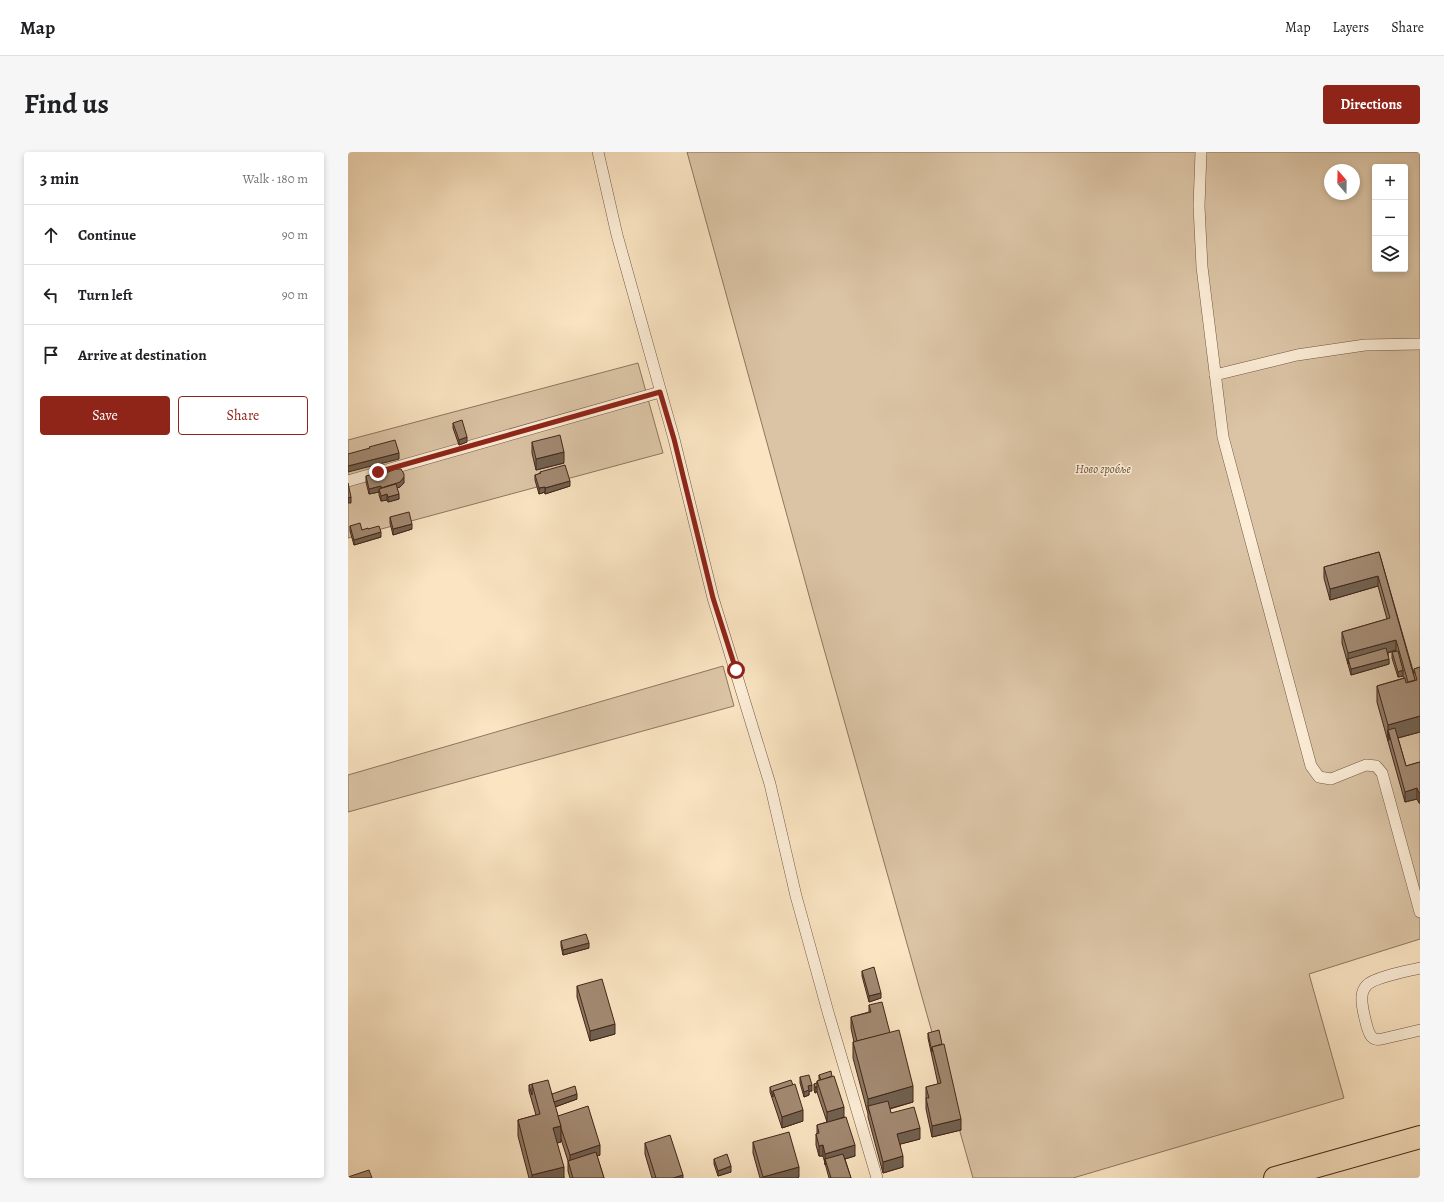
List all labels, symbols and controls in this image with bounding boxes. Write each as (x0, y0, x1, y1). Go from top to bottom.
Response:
text: Map (20, 15, 55, 41)
text: Map (1285, 18, 1311, 37)
text: Layers (1333, 18, 1369, 37)
text: Share (1391, 18, 1424, 37)
text: Find us (24, 85, 109, 123)
button: Directions (1323, 85, 1420, 124)
north arrow (1324, 164, 1360, 200)
map controls (1372, 164, 1408, 272)
button: + (1372, 164, 1408, 200)
text: 3 min (40, 167, 79, 190)
text: Walk · 180 m (242, 170, 308, 187)
button: − (1372, 200, 1408, 236)
icon: ahead (40, 224, 62, 246)
text: Continue (78, 225, 136, 245)
text: 90 m (282, 226, 308, 243)
button: layers (1372, 236, 1408, 272)
icon: left (40, 284, 62, 306)
text: Turn left (78, 285, 133, 305)
text: 90 m (282, 286, 308, 303)
icon: arrive (40, 344, 62, 366)
text: Arrive at destination (78, 345, 207, 365)
button: Save (40, 396, 170, 435)
button: Share (178, 396, 308, 435)
park label: Ново гробље (1075, 461, 1131, 477)
route end (369, 463, 387, 481)
route start (727, 661, 745, 679)

